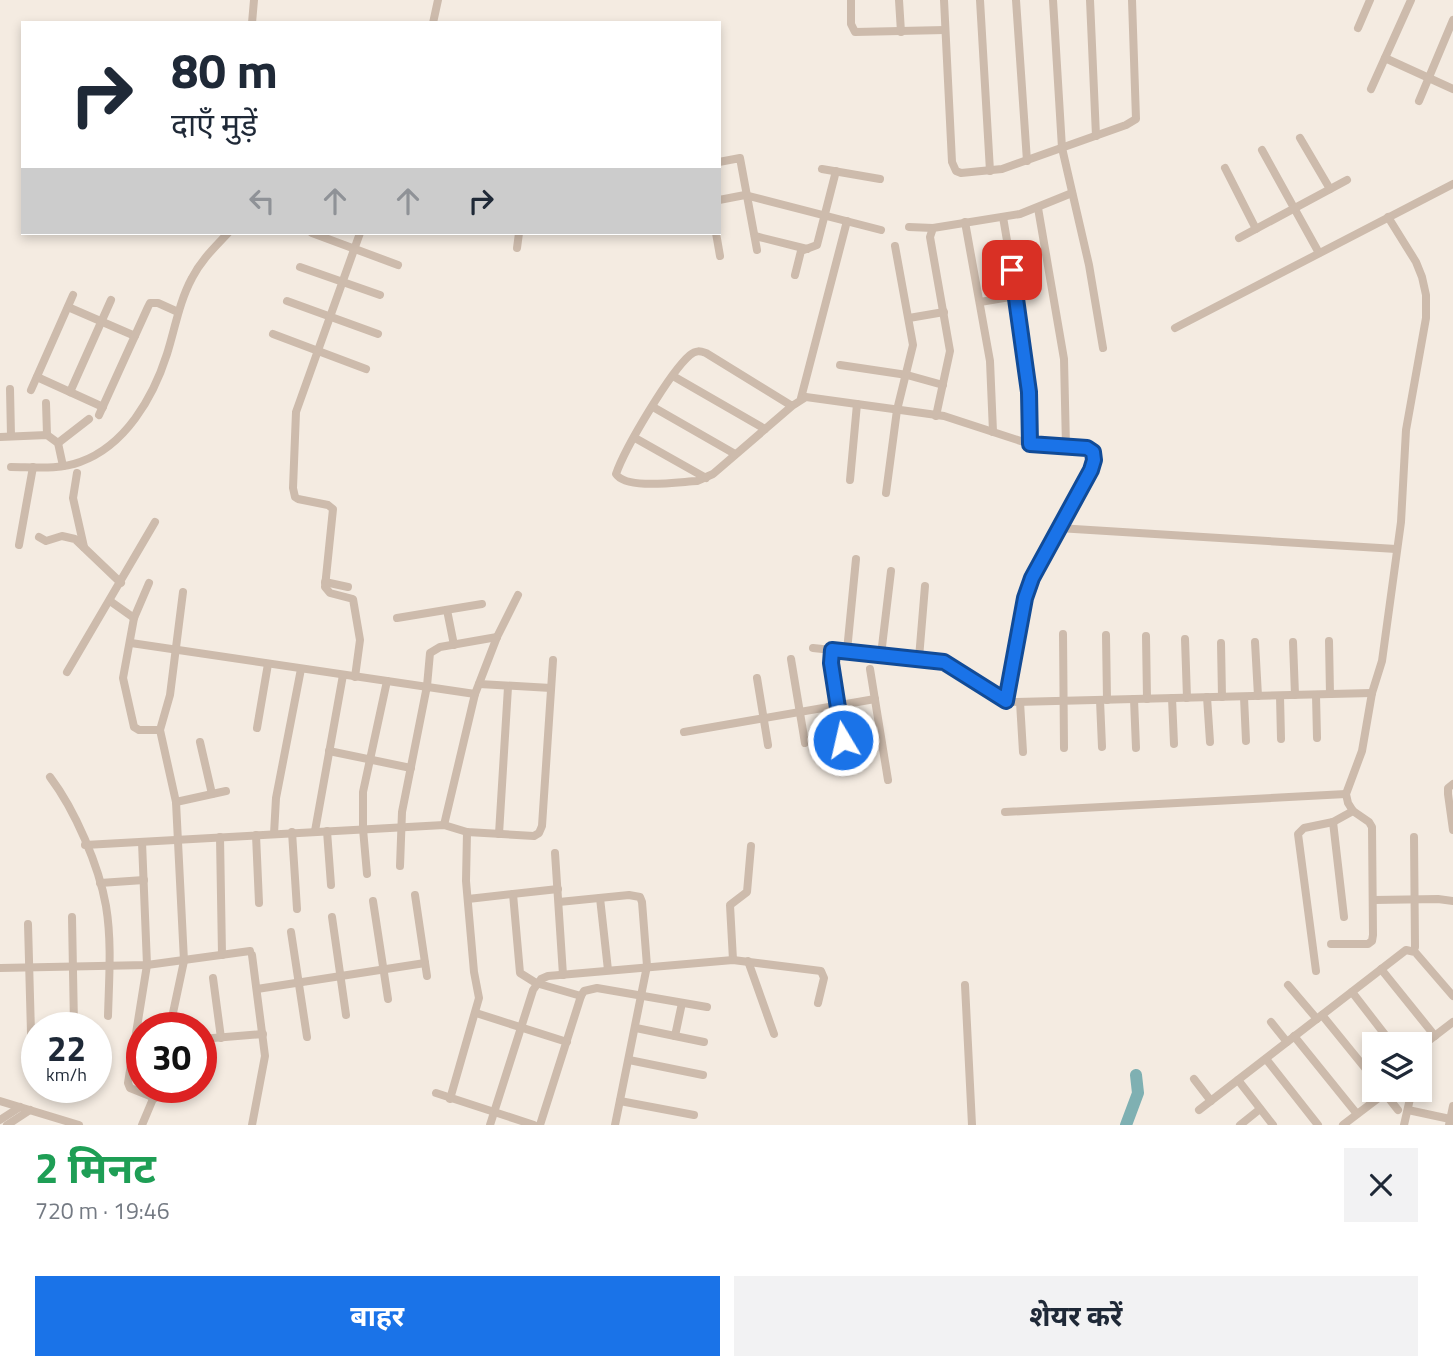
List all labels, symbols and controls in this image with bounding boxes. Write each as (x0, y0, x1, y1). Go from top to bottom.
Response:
text: 80 m (171, 32, 278, 107)
icon: right (56, 49, 147, 140)
text: दाएँ मुड़ें (171, 100, 257, 148)
icon: left (243, 182, 281, 220)
icon: ahead (316, 182, 354, 220)
icon: ahead (389, 182, 427, 220)
icon: right (462, 182, 500, 220)
pin (982, 240, 1042, 300)
icon: arrive (993, 251, 1031, 289)
position arrow (806, 703, 880, 777)
speed limit sign: 30 (126, 1012, 217, 1103)
text: 22 (47, 1021, 86, 1075)
map controls (1362, 1032, 1432, 1102)
button: layers (1362, 1032, 1432, 1102)
text: km/h (46, 1061, 87, 1088)
text: 2 मिनट (35, 1135, 156, 1199)
button: close (1344, 1148, 1418, 1222)
text: 720 m · 19:46 (35, 1193, 170, 1228)
button: बाहर (35, 1276, 720, 1356)
button: शेयर करें (734, 1276, 1418, 1356)

